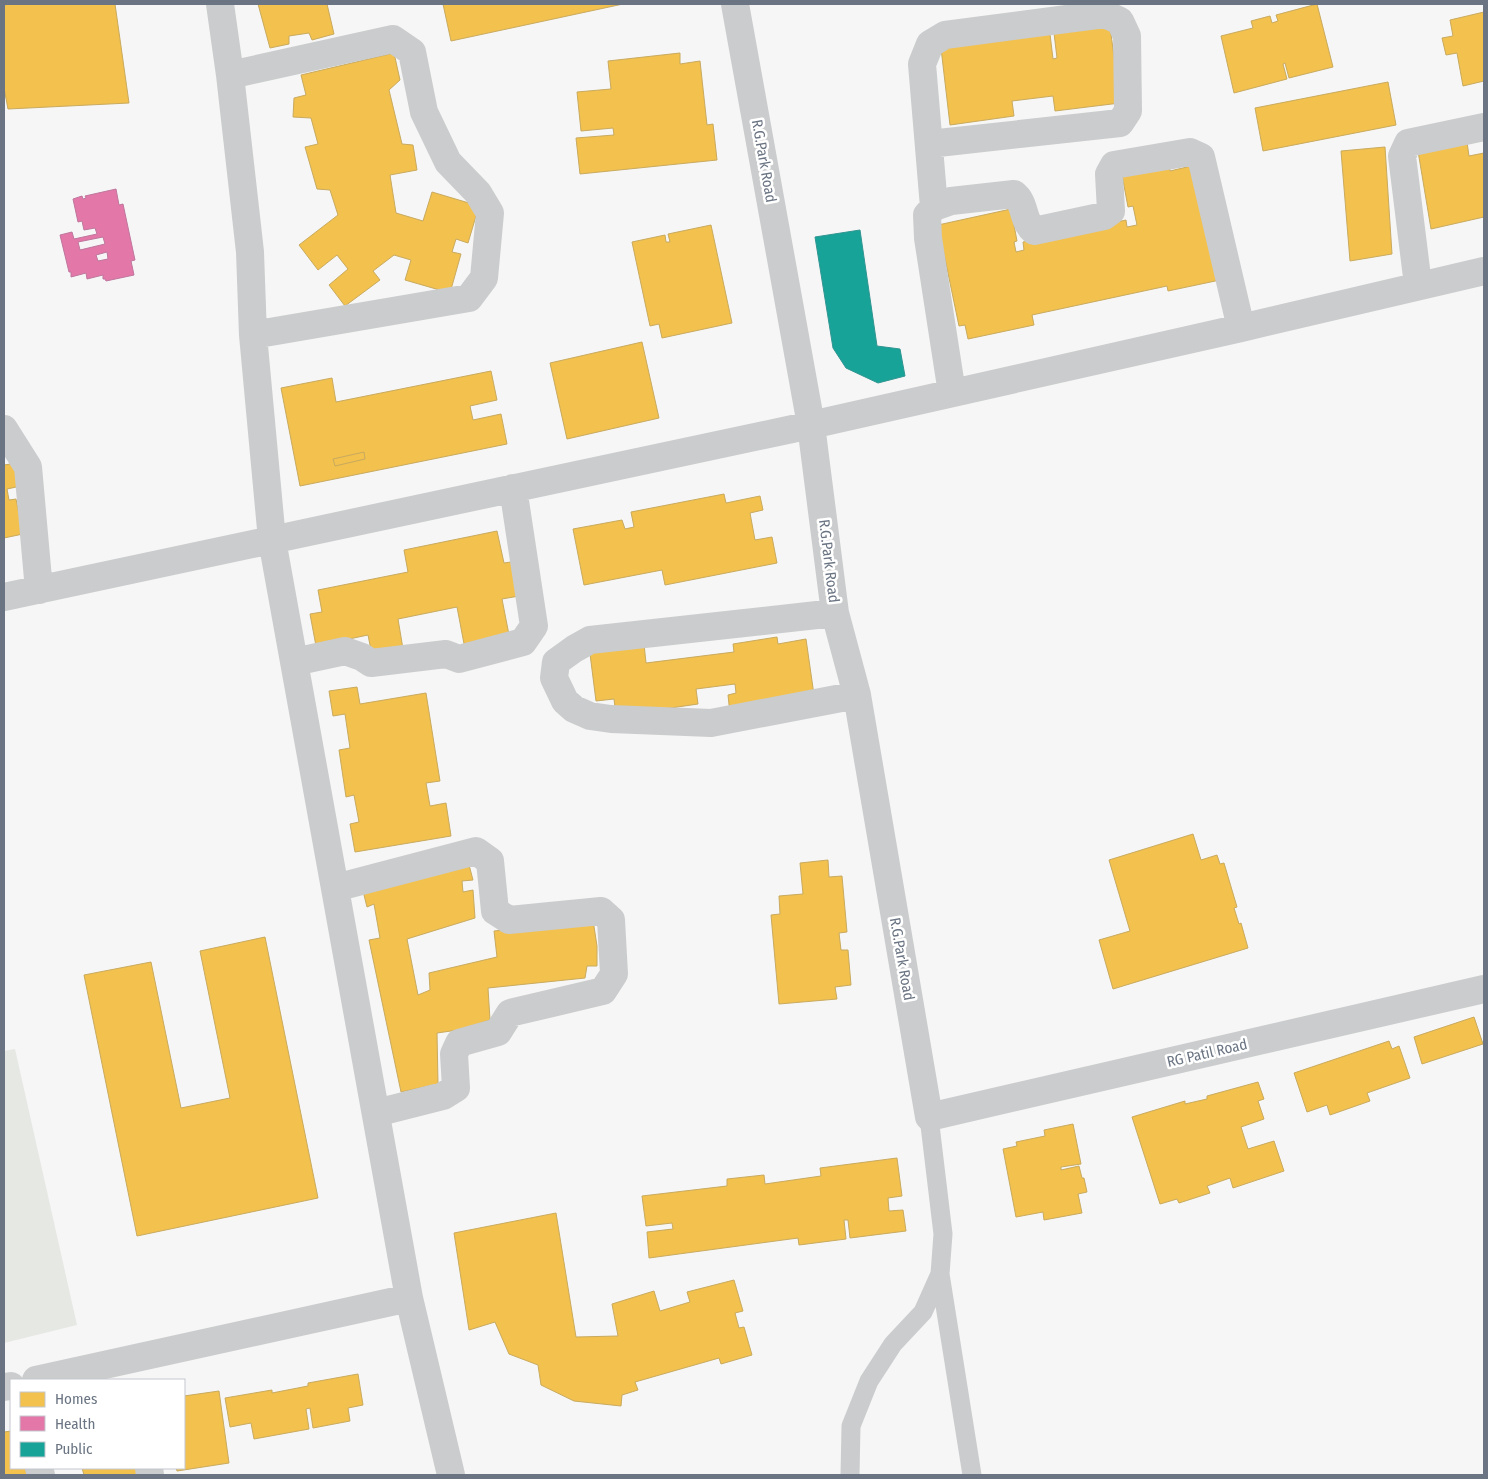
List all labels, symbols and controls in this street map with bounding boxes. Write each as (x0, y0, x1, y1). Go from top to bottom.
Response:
street label: R.G.Park Road (748, 118, 780, 204)
street label: R.G.Park Road (815, 518, 843, 604)
street label: R.G.Park Road (886, 916, 918, 1002)
street label: RG Patil Road (1165, 1035, 1249, 1071)
legend (10, 1379, 185, 1469)
text: Homes (55, 1390, 97, 1408)
text: Health (55, 1415, 95, 1433)
text: Public (55, 1440, 93, 1458)

